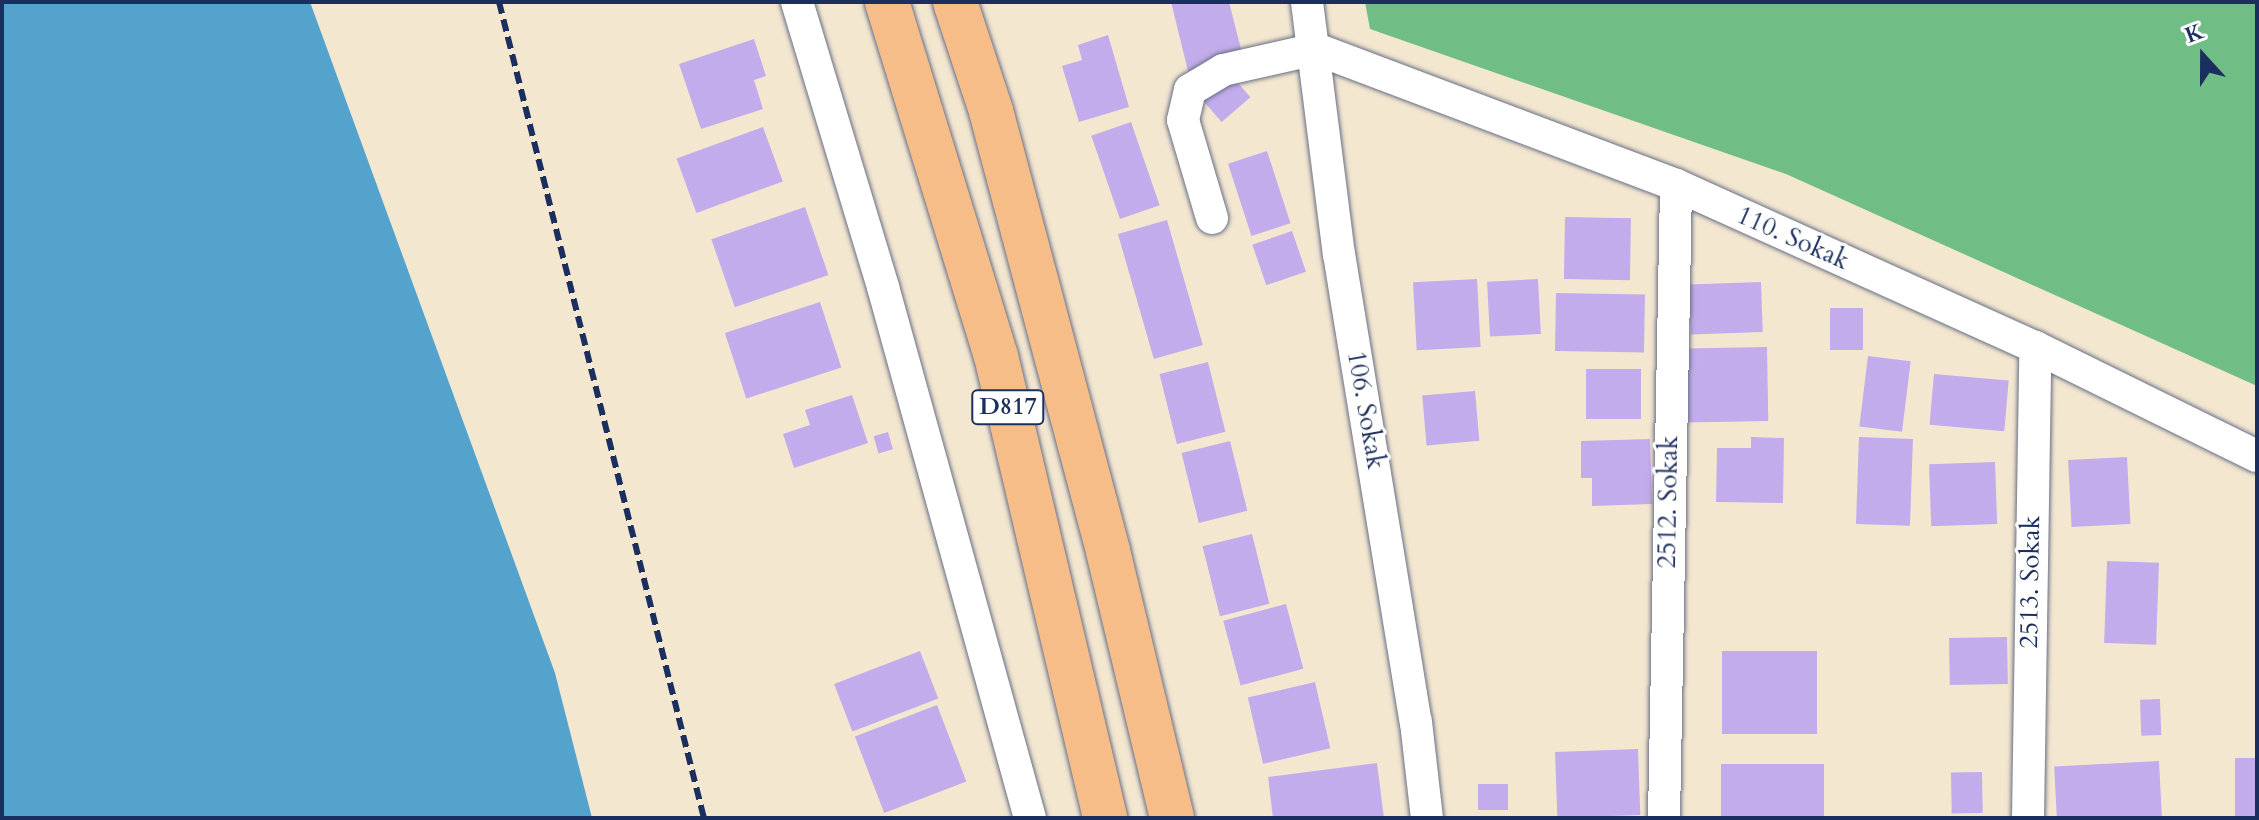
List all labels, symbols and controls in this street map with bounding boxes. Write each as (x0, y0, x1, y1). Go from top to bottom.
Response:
north arrow (2163, 16, 2243, 96)
text: K (2181, 16, 2208, 51)
street label: 110. Sokak (1732, 199, 1854, 277)
street label: 106. Sokak (1340, 348, 1392, 472)
road number: D817 (970, 387, 1046, 427)
street label: 2512. Sokak (1651, 435, 1685, 569)
street label: 2513. Sokak (2013, 515, 2047, 649)

